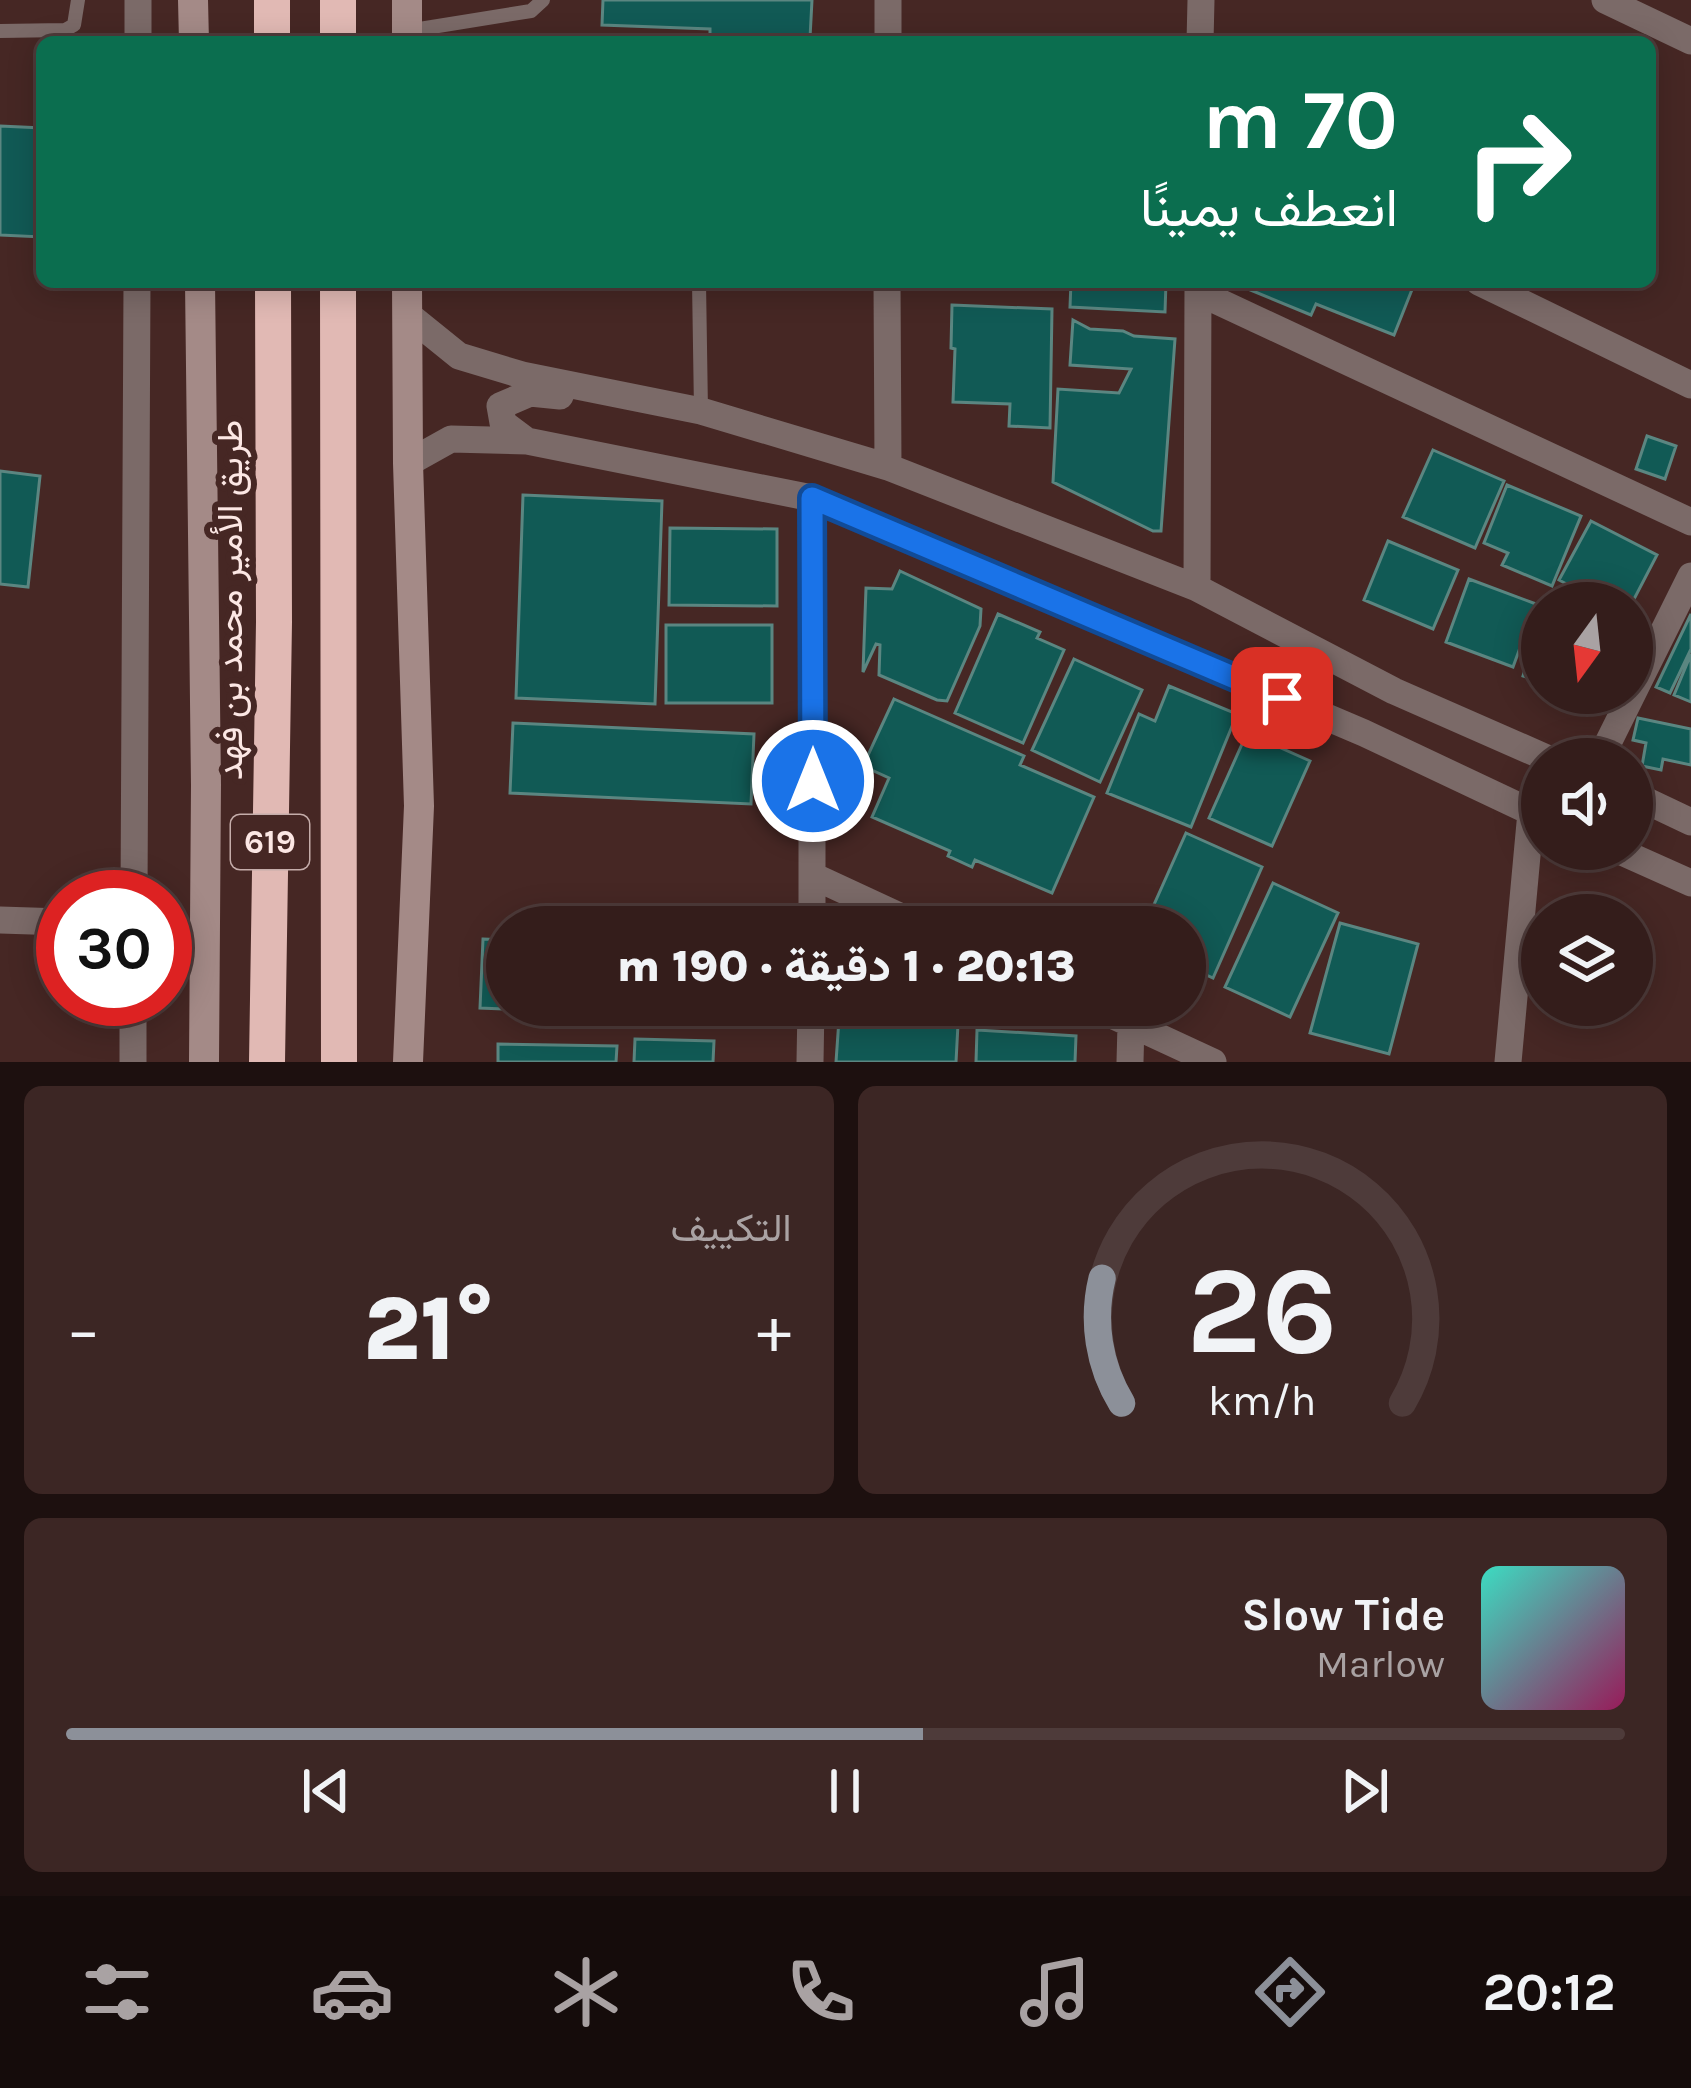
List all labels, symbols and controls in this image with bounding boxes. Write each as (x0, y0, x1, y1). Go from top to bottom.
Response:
text: 70 m (1202, 71, 1398, 169)
icon: right (1440, 84, 1596, 240)
text: انعطف يمينًا (1140, 176, 1398, 240)
street label: طريق الأمير محمد بن فهد (209, 420, 252, 780)
north arrow (1521, 582, 1653, 714)
map controls (1521, 582, 1653, 1026)
pin (1231, 647, 1333, 749)
icon: arrive (1249, 665, 1315, 731)
position arrow (750, 718, 876, 844)
button: sound (1521, 738, 1653, 870)
road number: 619 (231, 815, 309, 869)
speed limit sign: 30 (36, 870, 192, 1026)
button: layers (1521, 894, 1653, 1026)
text: 20:13 · 1 دقيقة · 190 m (617, 940, 1075, 992)
text: التكييف (671, 1205, 792, 1251)
text: 26 (1187, 1238, 1338, 1383)
text: 21° (363, 1276, 494, 1382)
text: − (66, 1291, 101, 1369)
text: + (757, 1291, 792, 1369)
text: km/h (1208, 1376, 1317, 1426)
text: Slow Tide (1241, 1589, 1445, 1641)
text: Marlow (1316, 1641, 1445, 1687)
icon: previous (293, 1758, 359, 1824)
icon: pause (812, 1758, 878, 1824)
icon: next (1332, 1758, 1398, 1824)
icon: filters (75, 1950, 159, 2034)
icon: car (310, 1950, 394, 2034)
icon: climate (544, 1950, 628, 2034)
icon: phone (779, 1950, 863, 2034)
icon: music (1013, 1950, 1097, 2034)
icon: directions (1248, 1950, 1332, 2034)
text: 20:12 (1482, 1960, 1616, 2024)

